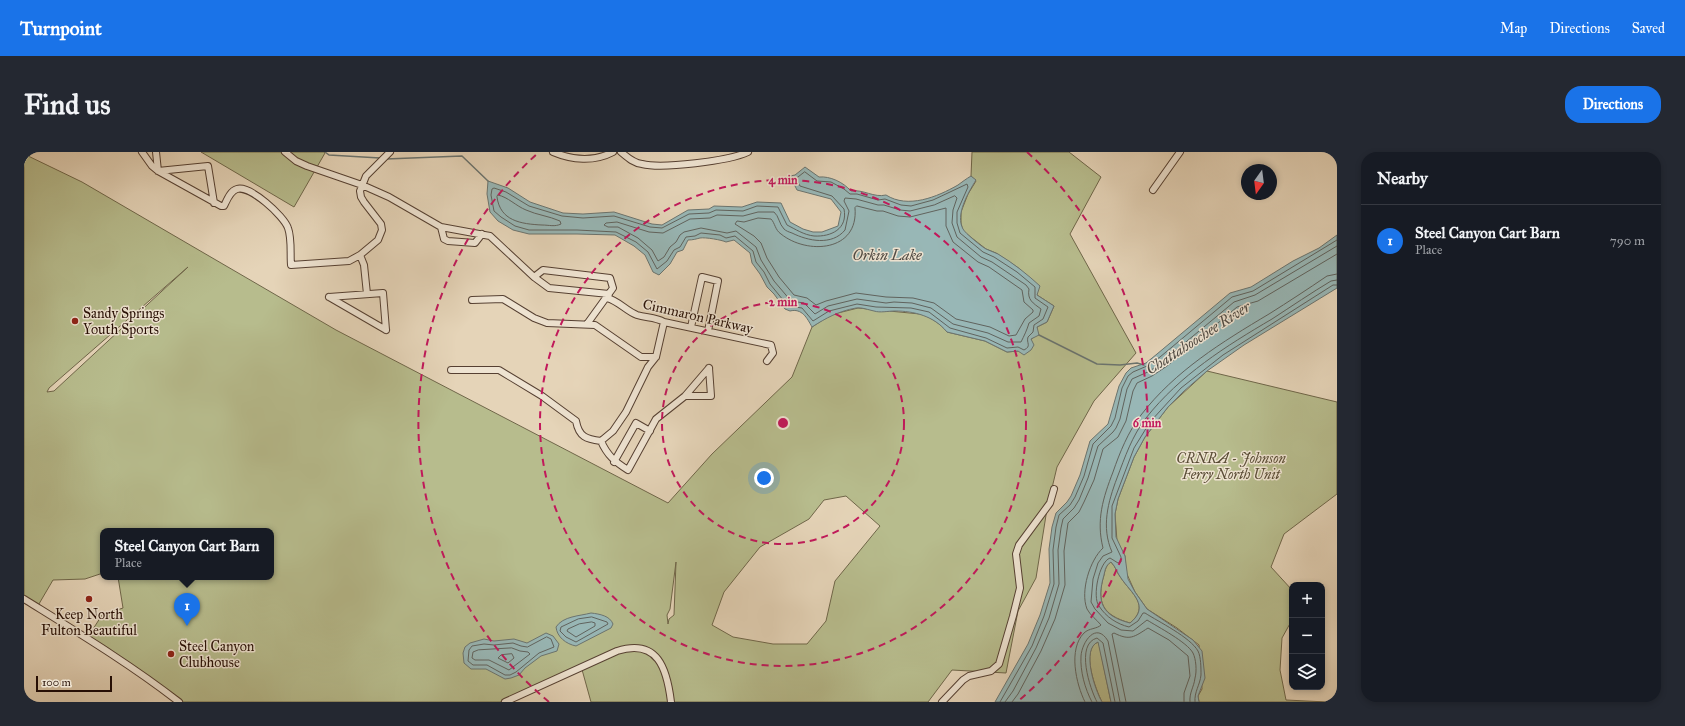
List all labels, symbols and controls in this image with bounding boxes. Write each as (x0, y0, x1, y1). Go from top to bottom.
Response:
text: Turnpoint (20, 17, 102, 40)
text: Map (1500, 20, 1527, 37)
text: Directions (1549, 20, 1610, 37)
text: Saved (1632, 20, 1665, 37)
button: Directions (1565, 86, 1661, 123)
text: Find us (24, 87, 110, 122)
north arrow (1241, 164, 1277, 200)
text: Nearby (1377, 168, 1428, 189)
text: 4 min (768, 173, 798, 188)
text: Steel Canyon Cart Barn (1415, 224, 1560, 242)
text: 1 (1387, 233, 1393, 249)
text: 790 m (1610, 233, 1645, 249)
text: Place (1415, 242, 1442, 258)
water label: Orkin Lake (852, 246, 922, 264)
text: 2 min (769, 295, 798, 309)
street label: Cimmaron Parkway (641, 296, 755, 338)
water label: Chattahoochee River (1142, 297, 1254, 378)
place label: Sandy Springs Youth Sports (83, 305, 164, 338)
marker: Sandy Springs Youth Sports (70, 316, 80, 326)
centre of rings (776, 416, 790, 430)
text: 6 min (1133, 416, 1162, 430)
park label: CRNRA - Johnson Ferry North Unit (1176, 450, 1286, 483)
your location (754, 468, 774, 488)
popup (100, 528, 274, 580)
text: Steel Canyon Cart Barn (115, 537, 259, 555)
text: Place (115, 555, 142, 571)
map controls (1289, 582, 1325, 690)
button: + (1289, 582, 1325, 618)
pin: 1 (174, 593, 200, 626)
marker: Keep North Fulton Beautiful (84, 594, 94, 604)
place label: Keep North Fulton Beautiful (41, 606, 137, 639)
button: − (1289, 618, 1325, 654)
place label: Steel Canyon Clubhouse (179, 638, 255, 671)
marker: Steel Canyon Clubhouse (166, 649, 176, 659)
button: layers (1289, 654, 1325, 690)
scale bar (36, 674, 112, 693)
text: 100 m (42, 676, 71, 689)

